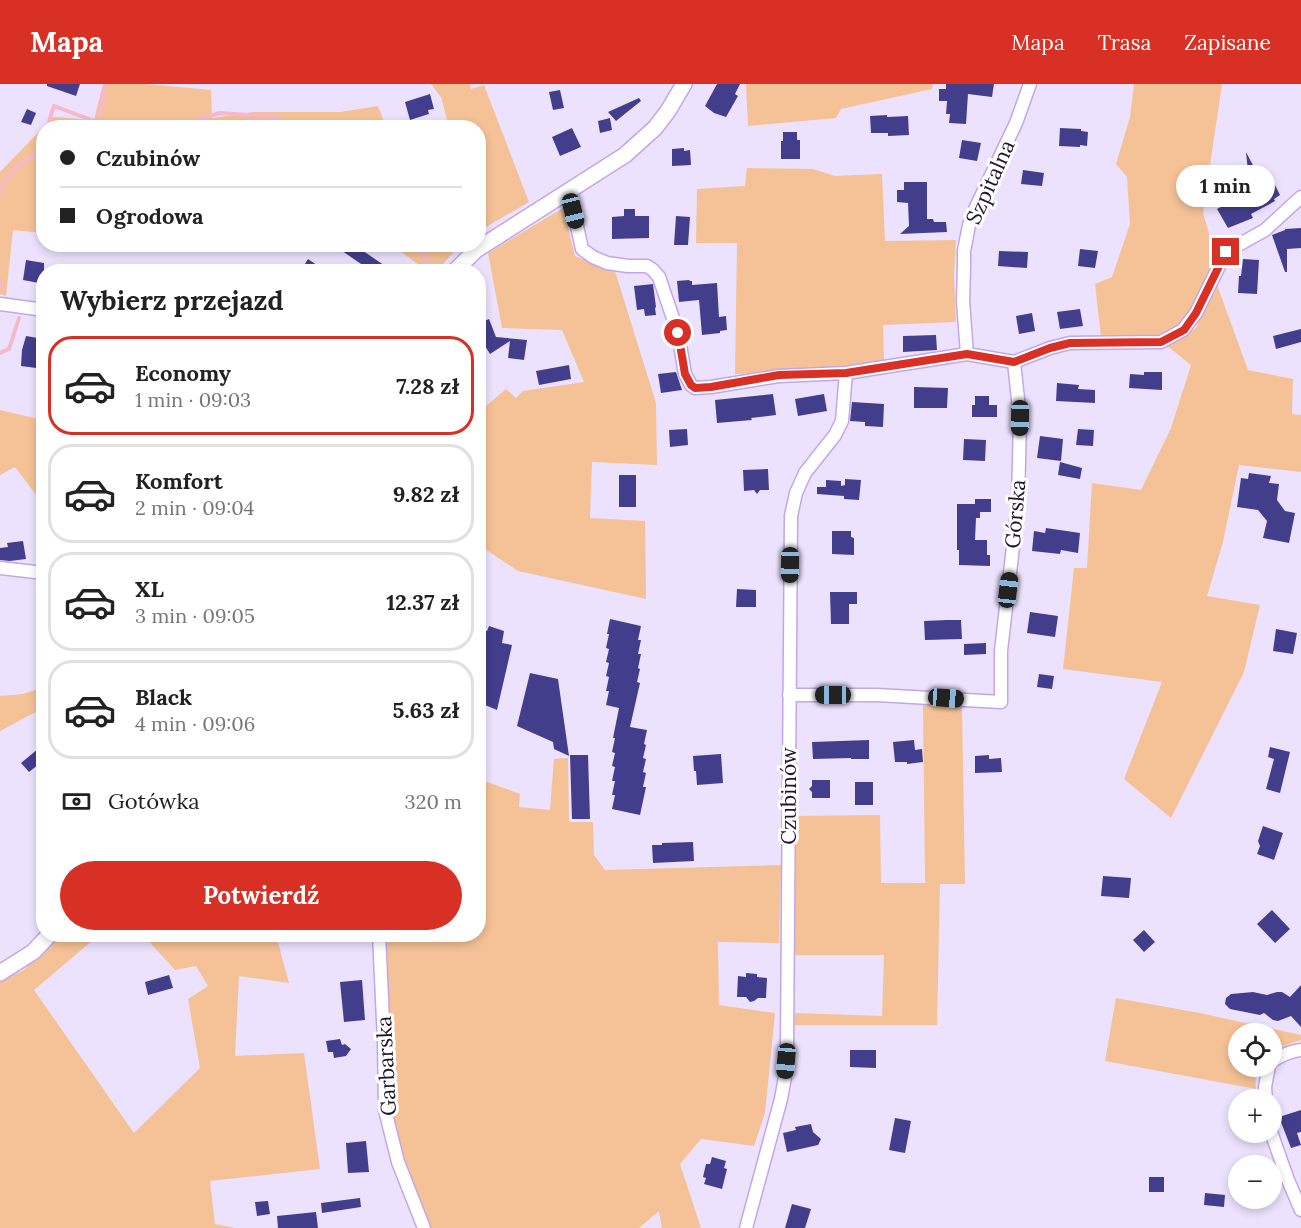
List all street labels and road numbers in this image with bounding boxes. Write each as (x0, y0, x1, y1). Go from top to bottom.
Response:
street label: Szpitalna (959, 135, 1021, 228)
street label: Górska (999, 478, 1031, 550)
street label: Czubinów (775, 747, 802, 845)
street label: Garbarska (370, 1015, 402, 1117)

